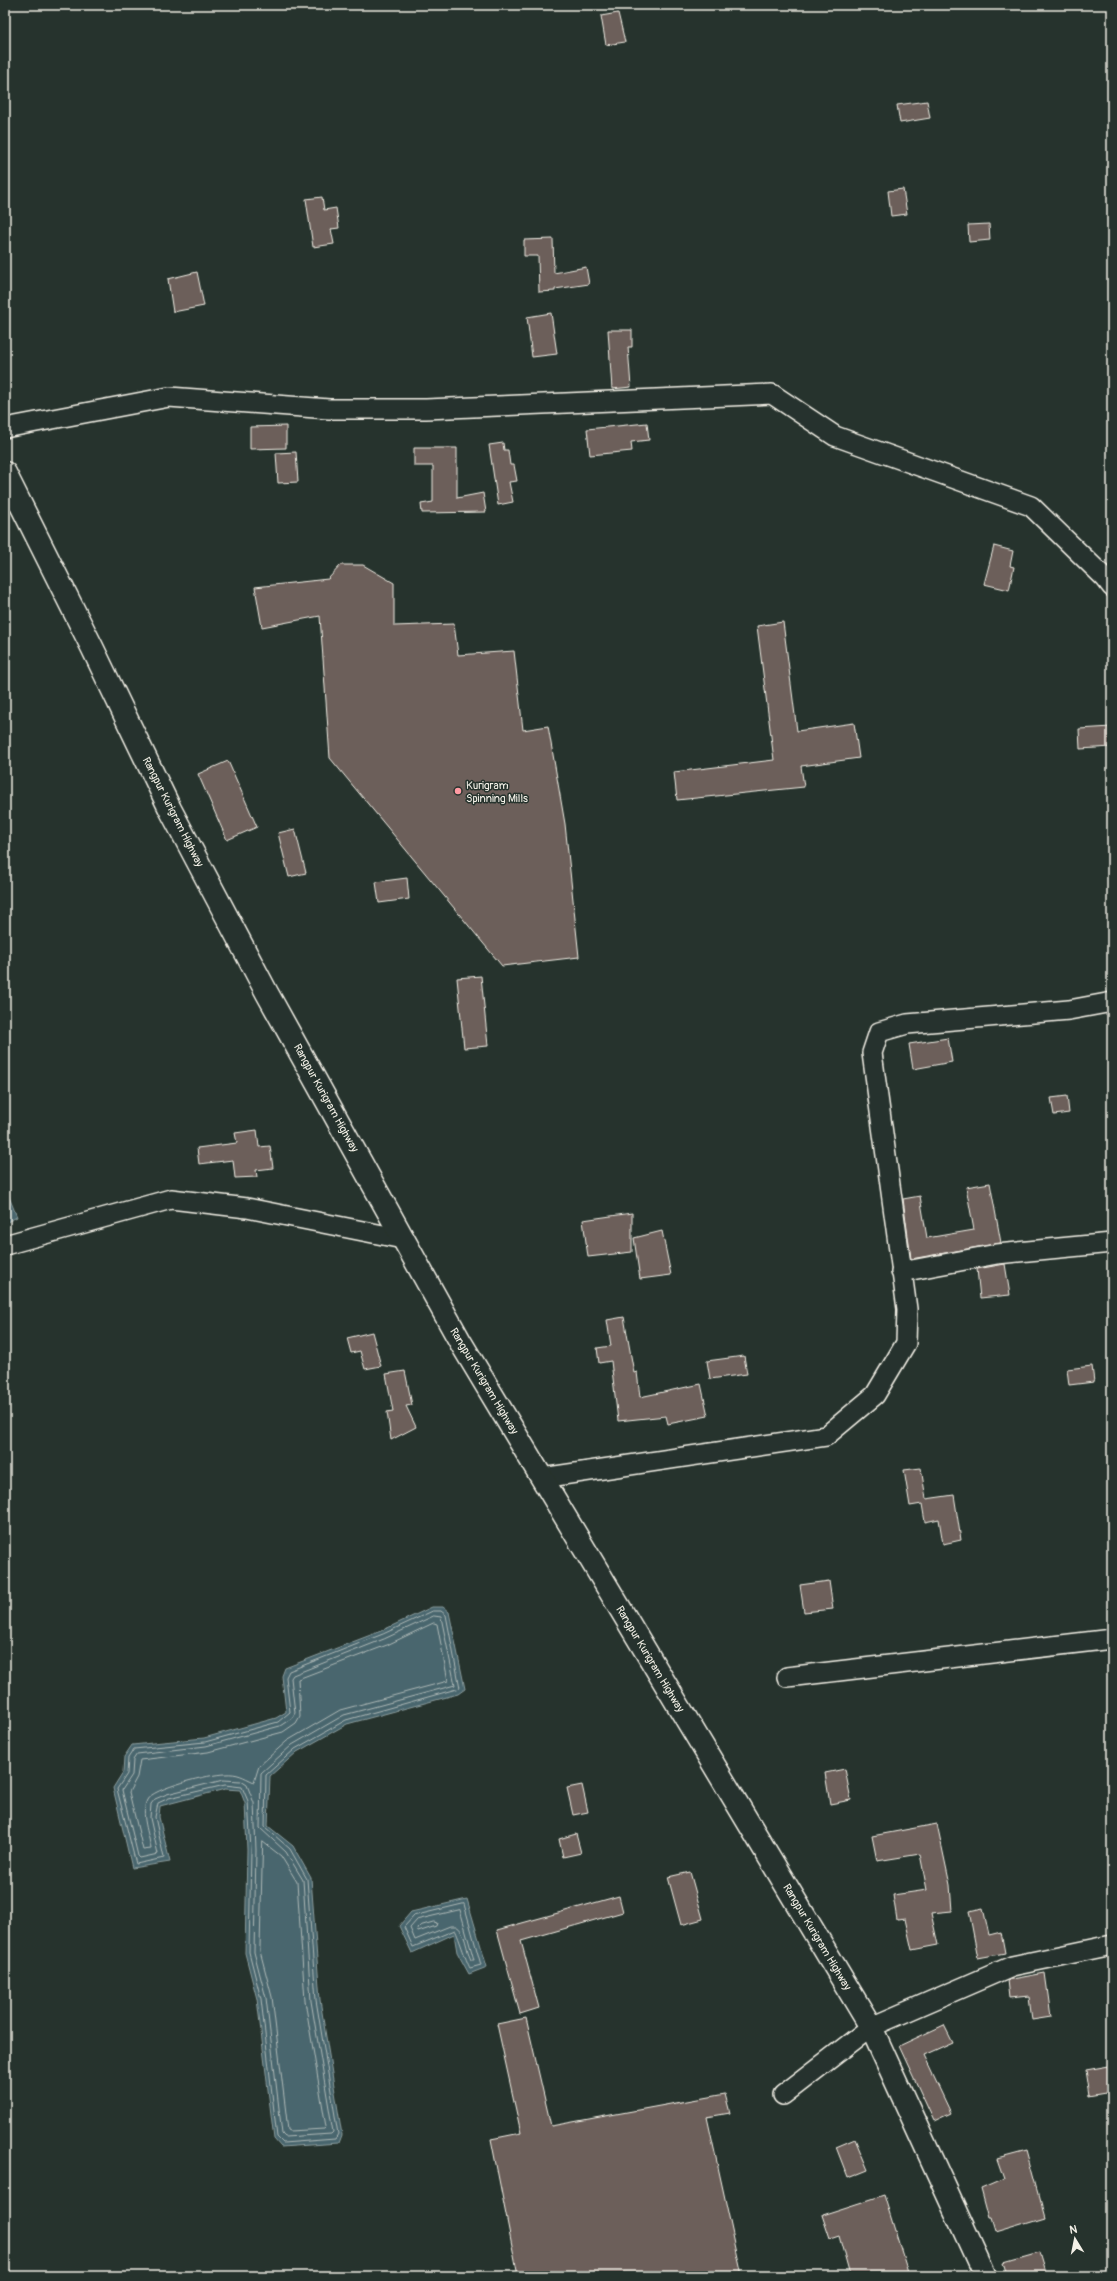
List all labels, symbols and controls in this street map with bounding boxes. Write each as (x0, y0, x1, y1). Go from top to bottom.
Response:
street label: Rangpur Kurigram Highway (140, 755, 207, 869)
place label: Kurigram Spinning Mills (466, 779, 528, 805)
marker: Kurigram Spinning Mills (453, 786, 463, 796)
street label: Rangpur Kurigram Highway (291, 1042, 361, 1155)
street label: Rangpur Kurigram Highway (447, 1325, 521, 1437)
street label: Rangpur Kurigram Highway (613, 1603, 687, 1715)
street label: Rangpur Kurigram Highway (780, 1881, 854, 1993)
north arrow (1055, 2219, 1095, 2259)
text: N (1069, 2222, 1079, 2237)

